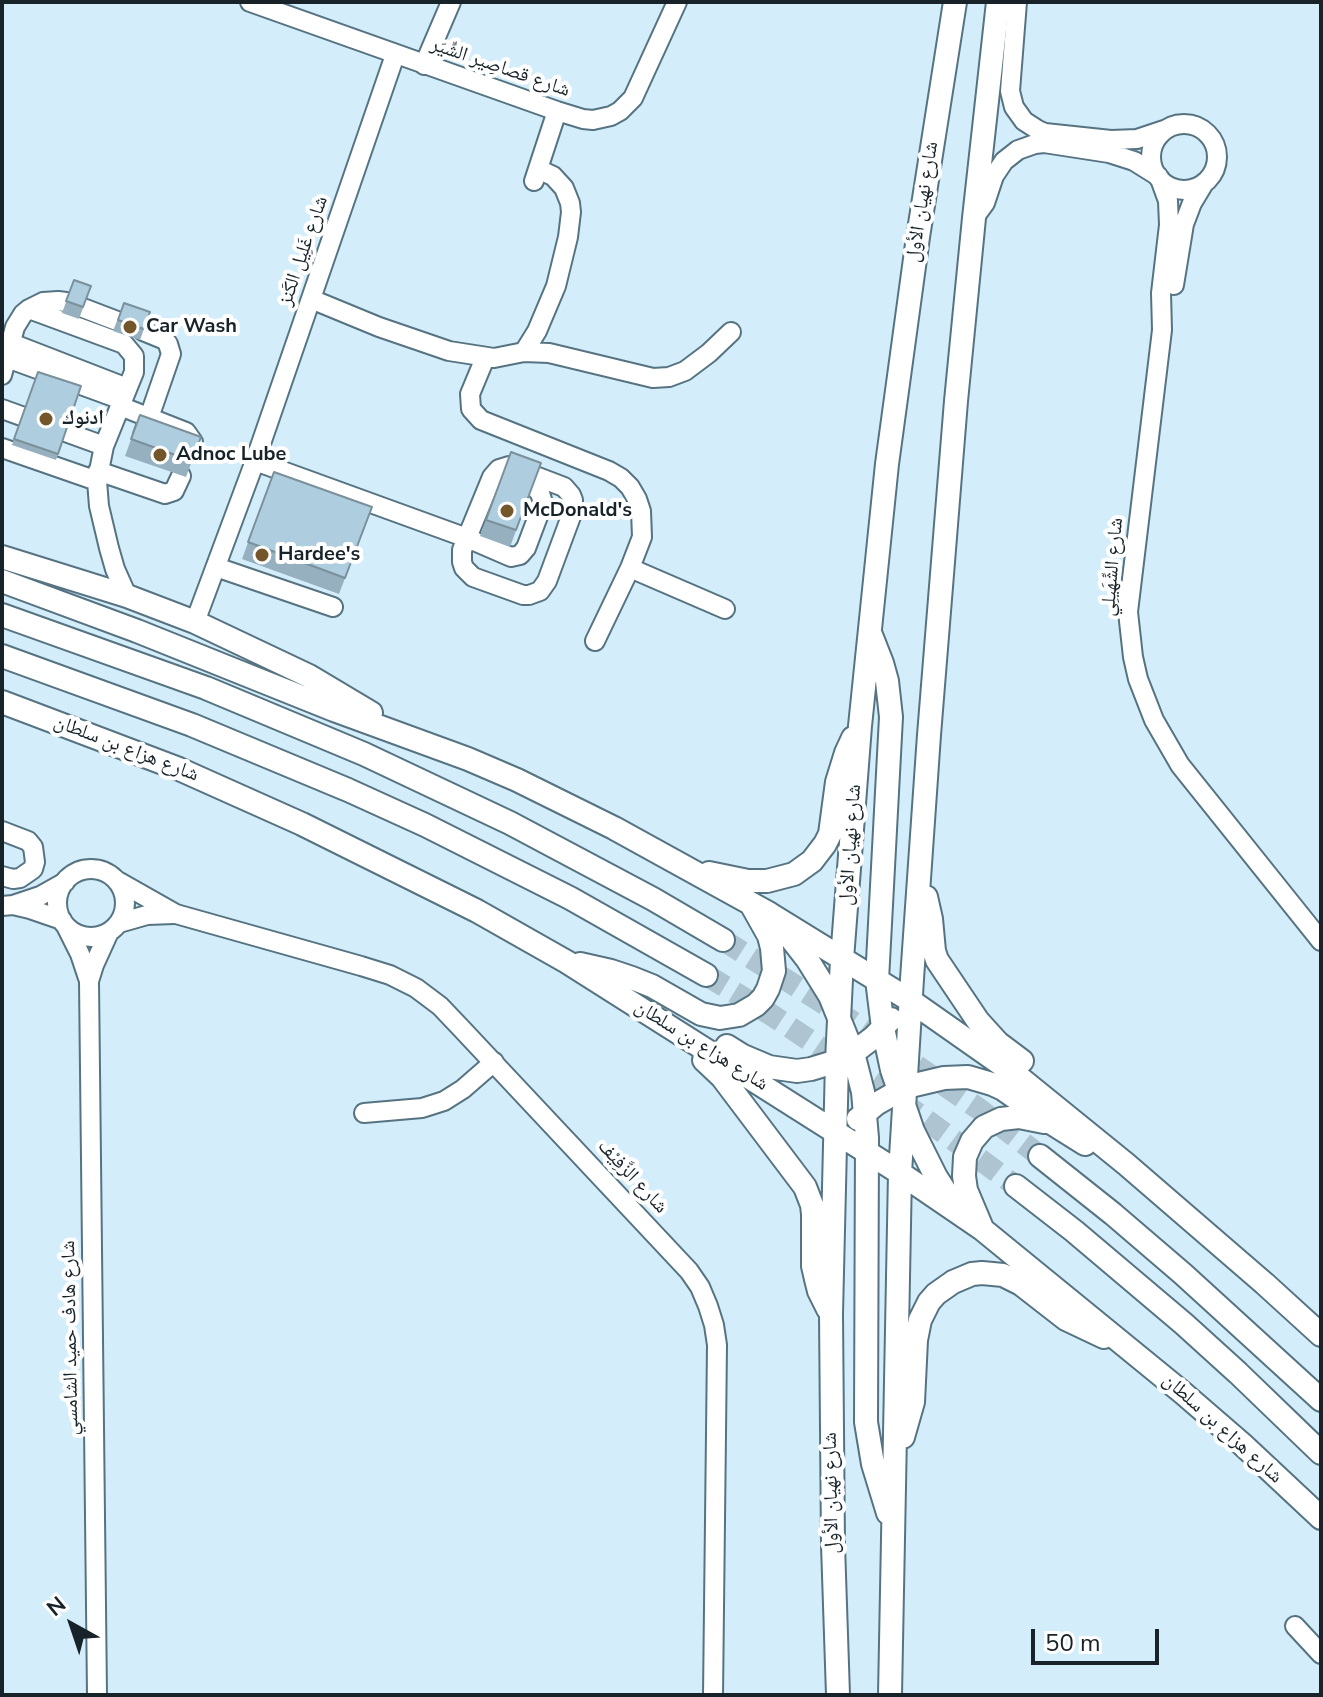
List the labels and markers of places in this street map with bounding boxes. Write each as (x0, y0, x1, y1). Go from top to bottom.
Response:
place label: Car Wash (146, 315, 237, 339)
marker: Car Wash (121, 318, 139, 336)
place label: ادنوك (62, 407, 104, 431)
marker: ادنوك (37, 410, 55, 428)
place label: Adnoc Lube (176, 443, 286, 467)
marker: Adnoc Lube (151, 446, 169, 464)
place label: McDonald's (523, 499, 632, 523)
marker: McDonald's (498, 502, 516, 520)
place label: Hardee's (278, 543, 360, 567)
marker: Hardee's (253, 546, 271, 564)

